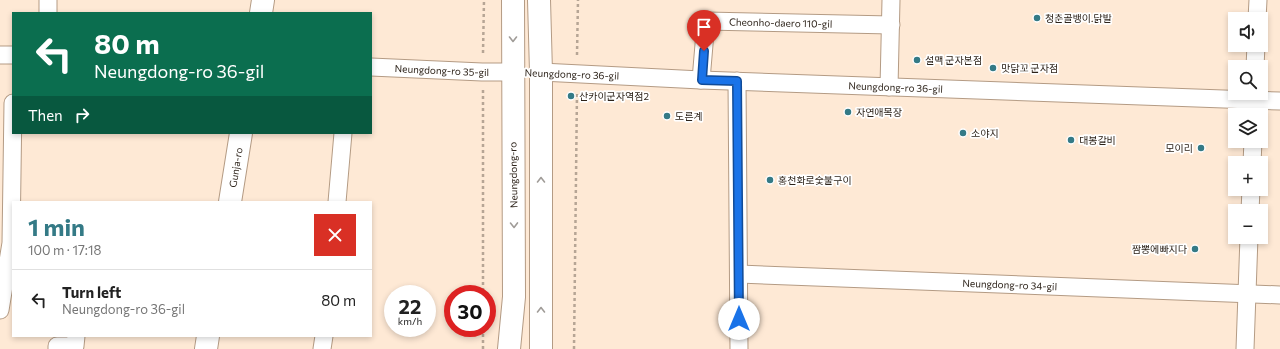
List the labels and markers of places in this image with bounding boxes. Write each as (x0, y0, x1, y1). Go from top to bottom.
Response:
pin (687, 10, 721, 51)
place label: 청춘골뱅이.닭발 (1045, 12, 1112, 24)
marker: 청춘골뱅이.닭발 (1032, 13, 1042, 23)
place label: 설맥 군자본점 (925, 54, 982, 66)
marker: 설맥 군자본점 (912, 55, 922, 65)
place label: 맛닭꼬 군자점 (1001, 62, 1058, 74)
marker: 맛닭꼬 군자점 (988, 63, 998, 73)
place label: 산카이군자역점2 (579, 90, 649, 102)
marker: 산카이군자역점2 (566, 91, 576, 101)
place label: 자연애목장 (856, 106, 902, 118)
marker: 자연애목장 (843, 107, 853, 117)
place label: 도른계 (675, 110, 703, 122)
marker: 도른계 (662, 111, 672, 121)
place label: 소야지 (971, 127, 999, 139)
marker: 소야지 (958, 128, 968, 138)
place label: 대봉갈비 (1079, 134, 1116, 146)
marker: 대봉갈비 (1066, 135, 1076, 145)
place label: 모이리 (1165, 142, 1193, 154)
marker: 모이리 (1196, 143, 1206, 153)
place label: 홍천화로숯불구이 (778, 174, 852, 186)
marker: 홍천화로숯불구이 (765, 175, 775, 185)
place label: 짬뽕에빠지다 (1132, 243, 1188, 255)
marker: 짬뽕에빠지다 (1190, 244, 1200, 254)

